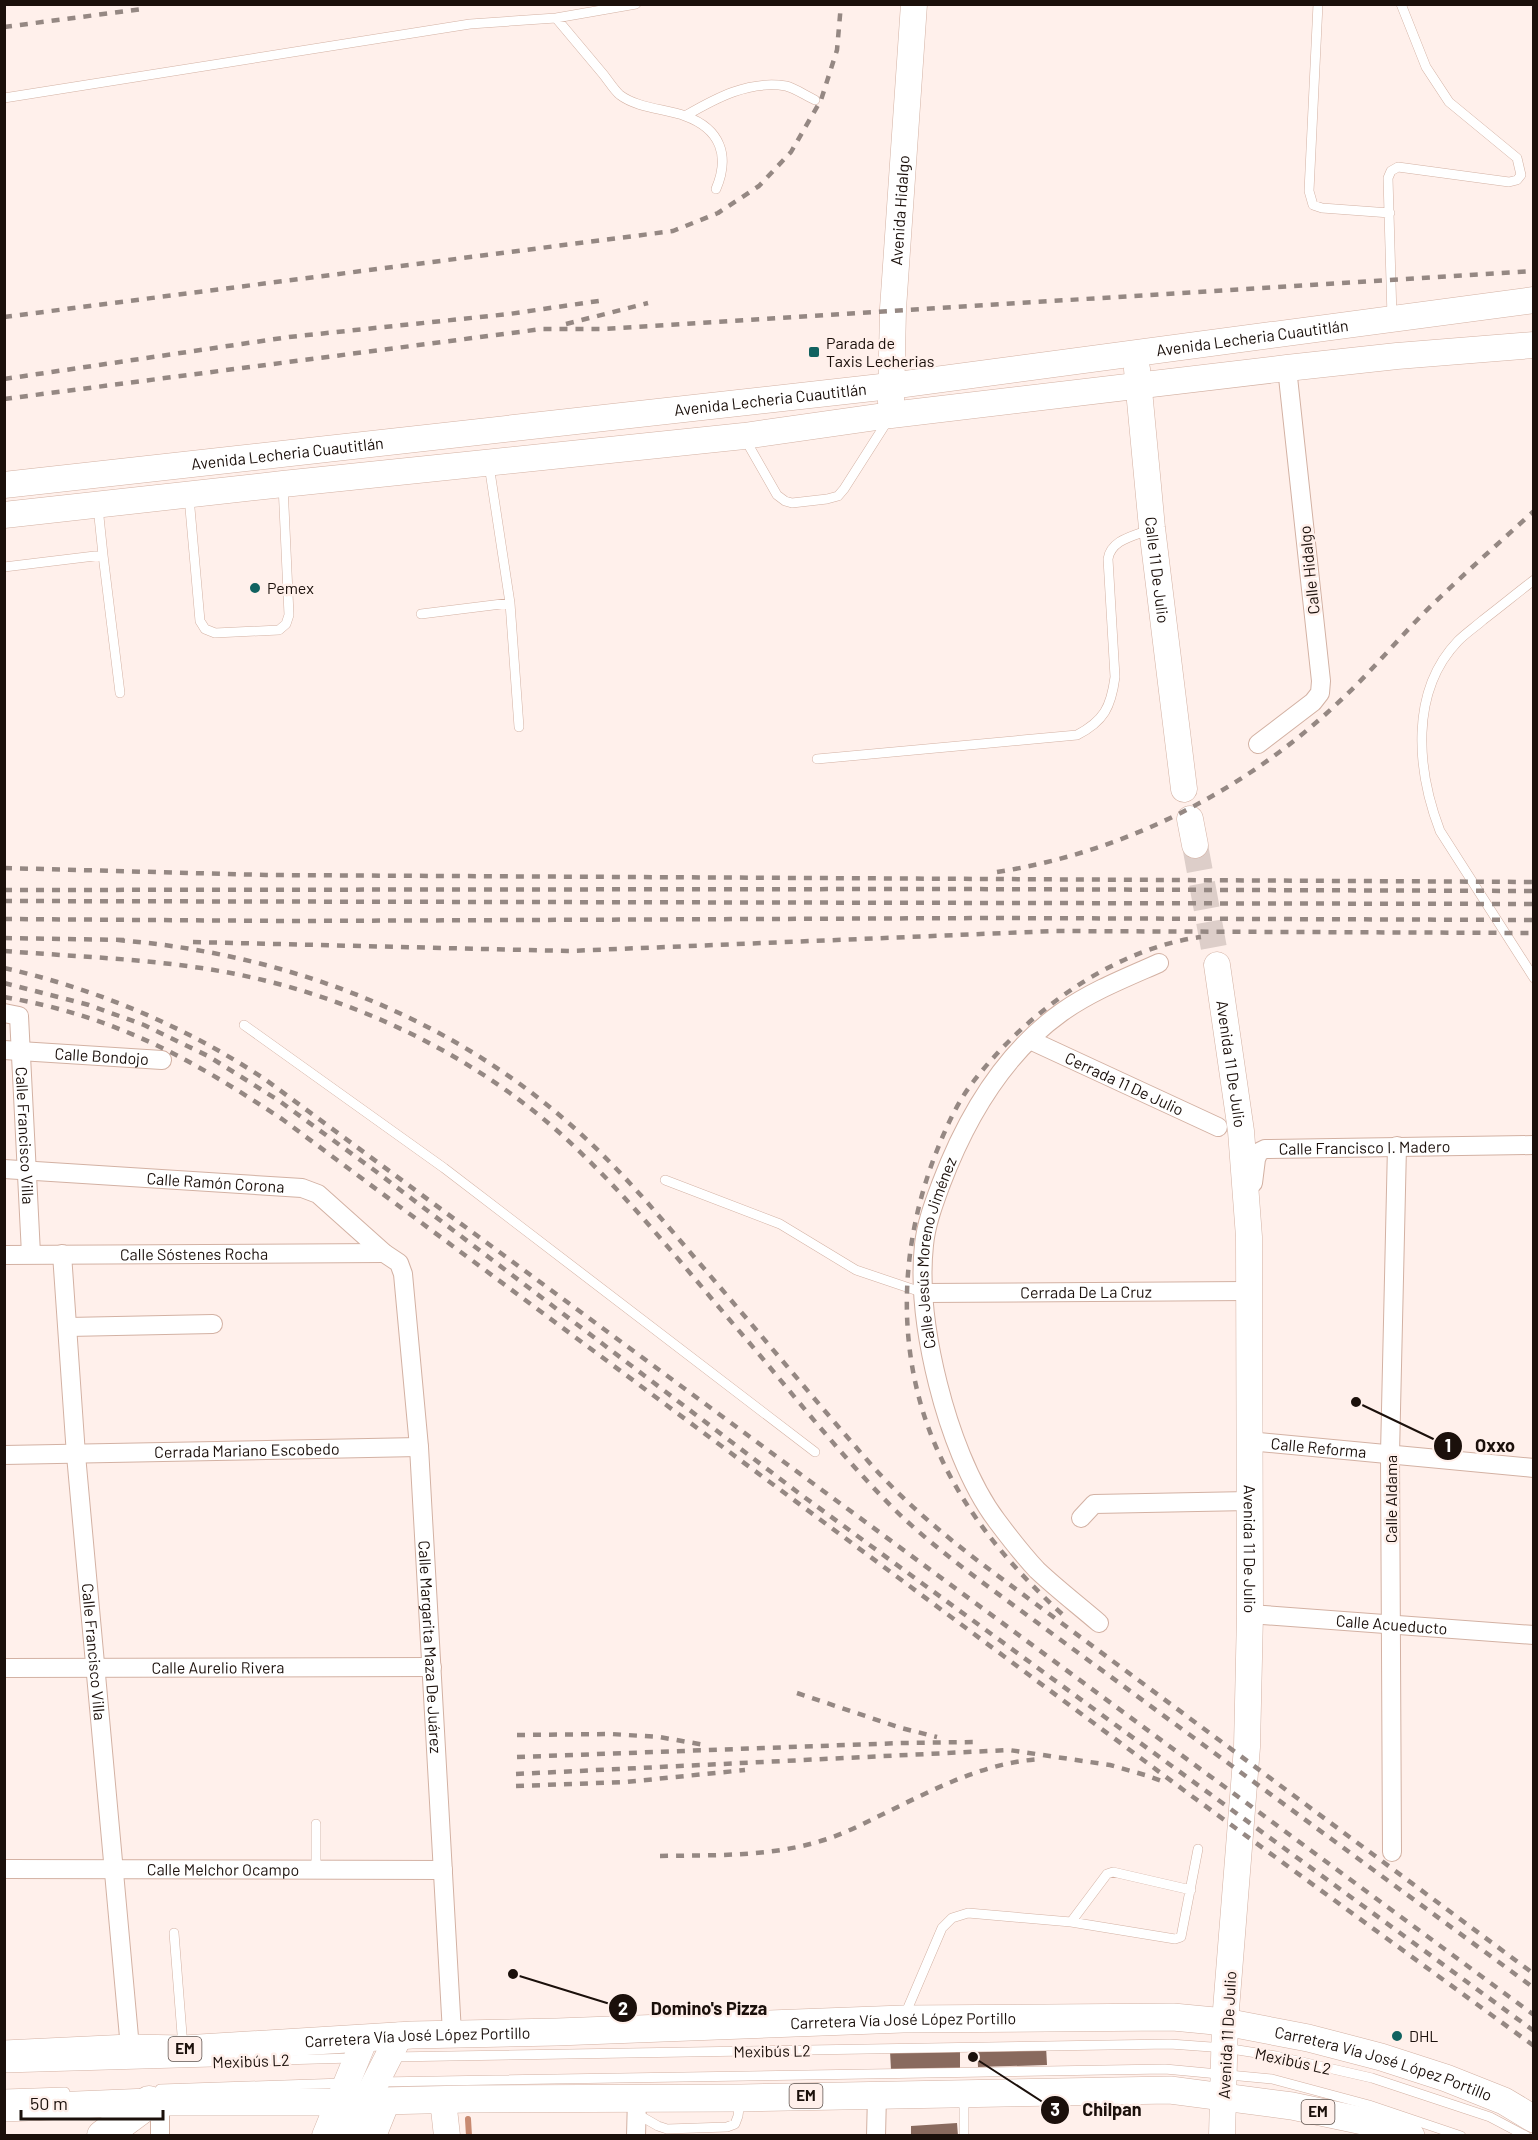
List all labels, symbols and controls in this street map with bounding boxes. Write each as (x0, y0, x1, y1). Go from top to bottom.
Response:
street label: Avenida Hidalgo (886, 154, 913, 266)
street label: Avenida Lecheria Cuautitlán (1155, 315, 1349, 359)
place label: Parada de Taxis Lecherias (826, 333, 934, 370)
marker: Parada de Taxis Lecherias (807, 345, 821, 359)
street label: Avenida Lecheria Cuautitlán (673, 379, 867, 419)
street label: Avenida Lecheria Cuautitlán (190, 433, 384, 473)
street label: Calle 11 De Julio (1142, 516, 1174, 624)
street label: Calle Hidalgo (1294, 525, 1323, 615)
place label: Pemex (267, 578, 314, 597)
marker: Pemex (248, 581, 262, 595)
street label: Avenida 11 De Julio (1213, 999, 1250, 1129)
street label: Calle Bondojo (54, 1043, 150, 1068)
street label: Cerrada 11 De Julio (1062, 1048, 1187, 1119)
street label: Calle Francisco Villa (13, 1066, 38, 1205)
street label: Calle Francisco I. Madero (1278, 1136, 1451, 1158)
street label: Calle Jesús Moreno Jiménez (912, 1154, 960, 1350)
street label: Calle Ramón Corona (146, 1168, 285, 1196)
street label: Calle Sóstenes Rocha (120, 1244, 268, 1263)
street label: Cerrada De La Cruz (1020, 1282, 1152, 1301)
callout: Oxxo (1433, 1428, 1527, 1464)
street label: Calle Reforma (1270, 1433, 1367, 1461)
text: 1 (1445, 1434, 1451, 1456)
text: Oxxo (1475, 1434, 1515, 1456)
street label: Cerrada Mariano Escobedo (154, 1439, 340, 1461)
street label: Calle Aldama (1381, 1455, 1400, 1543)
street label: Avenida 11 De Julio (1241, 1485, 1260, 1613)
street label: Calle Margarita Maza De Juárez (415, 1540, 446, 1754)
street label: Calle Francisco Villa (79, 1582, 110, 1721)
street label: Calle Acueducto (1335, 1610, 1448, 1638)
street label: Calle Aurelio Rivera (152, 1657, 284, 1677)
street label: Calle Melchor Ocampo (147, 1859, 299, 1879)
street label: Avenida 11 De Julio (1214, 1970, 1239, 2100)
callout: Domino's Pizza (608, 1990, 779, 2026)
text: 2 (618, 1997, 628, 2019)
text: Domino's Pizza (651, 1997, 767, 2019)
street label: Carretera Vía José López Portillo (790, 2008, 1016, 2032)
street label: Carretera Vía José López Portillo (1273, 2022, 1495, 2104)
street label: Carretera Vía José López Portillo (304, 2023, 531, 2051)
place label: DHL (1409, 2026, 1438, 2045)
marker: DHL (1390, 2029, 1404, 2043)
road number: EM (168, 2037, 201, 2061)
street label: Mexibús L2 (733, 2040, 811, 2061)
street label: Mexibús L2 (1253, 2043, 1333, 2078)
street label: Mexibús L2 (212, 2050, 290, 2071)
scale bar (21, 2083, 164, 2121)
road number: EM (790, 2084, 822, 2108)
text: 50 m (30, 2092, 68, 2114)
callout: Chilpan (1040, 2092, 1154, 2128)
text: 3 (1050, 2098, 1060, 2120)
text: Chilpan (1082, 2098, 1142, 2120)
road number: EM (1302, 2100, 1334, 2124)

